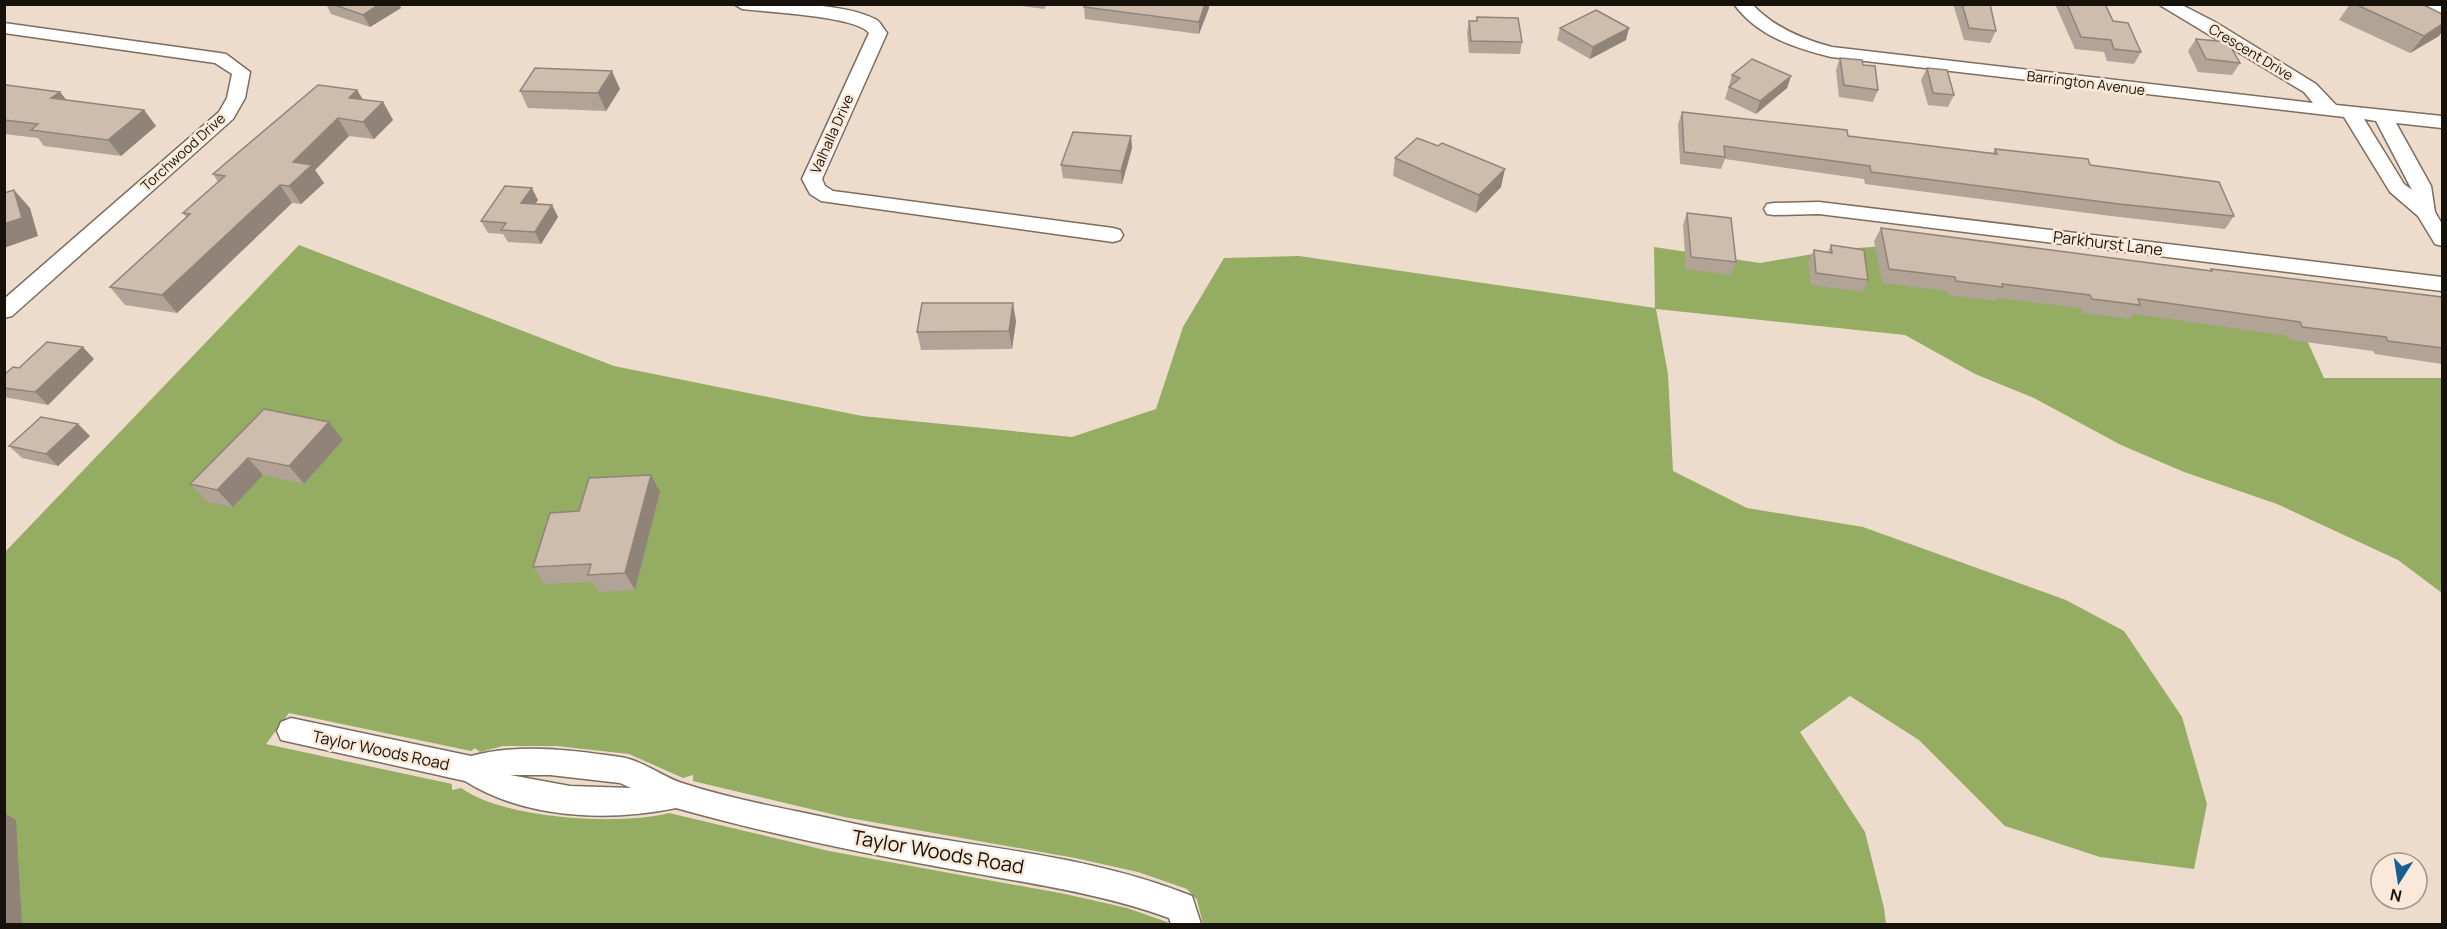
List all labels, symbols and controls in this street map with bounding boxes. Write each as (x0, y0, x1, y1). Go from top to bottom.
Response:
street label: Crescent Drive (2205, 19, 2297, 84)
street label: Barrington Avenue (2026, 66, 2146, 99)
street label: Valhalla Drive (806, 91, 857, 176)
street label: Torchwood Drive (136, 109, 229, 195)
street label: Parkhurst Lane (2052, 225, 2164, 261)
street label: Taylor Woods Road (311, 725, 451, 775)
street label: Taylor Woods Road (850, 823, 1026, 880)
north arrow (2369, 851, 2429, 911)
text: N (2388, 884, 2404, 908)

